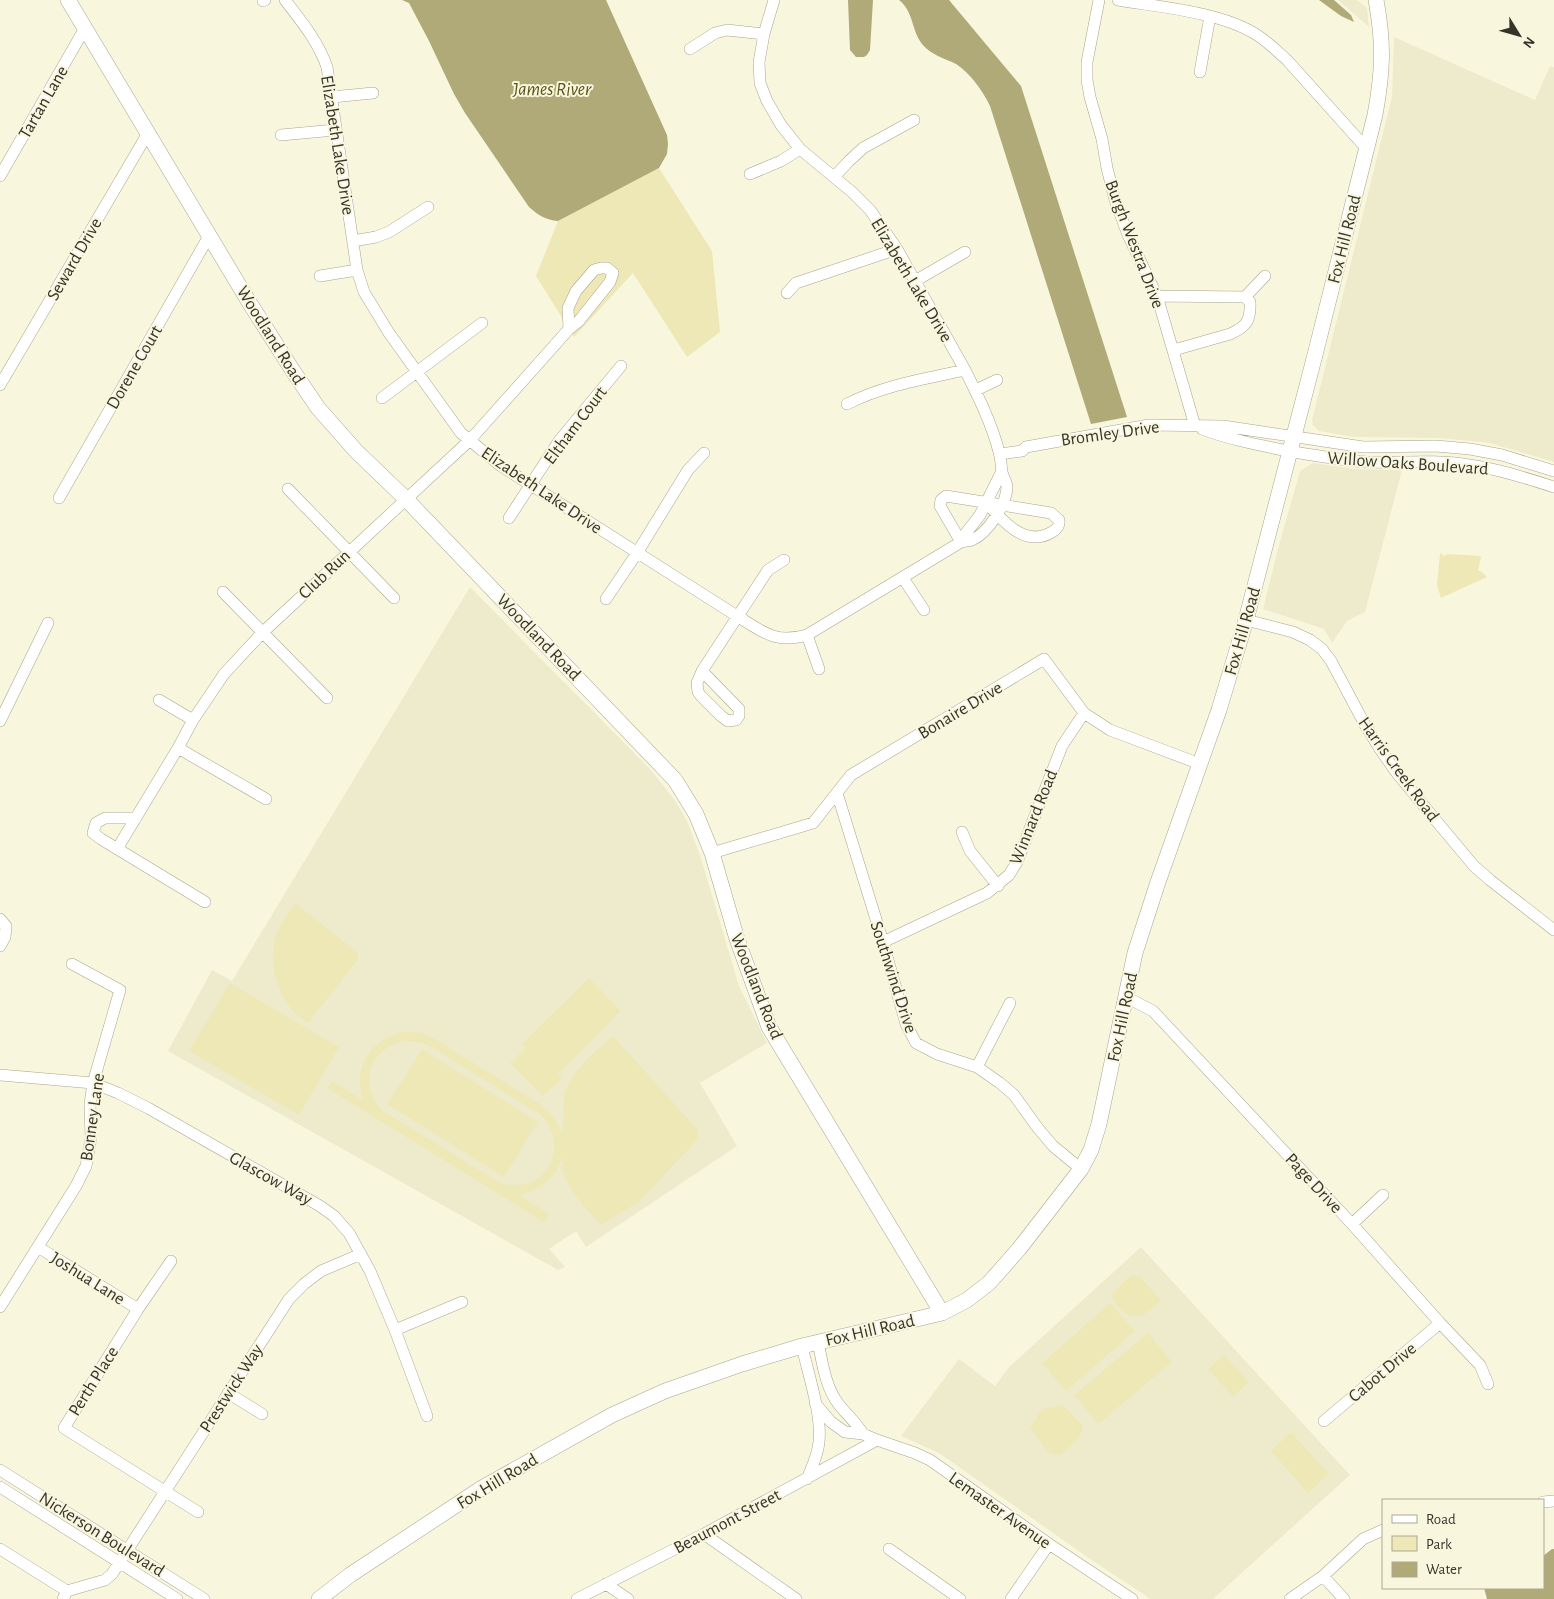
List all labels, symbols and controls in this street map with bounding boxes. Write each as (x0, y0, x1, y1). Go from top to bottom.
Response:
north arrow (1494, 10, 1544, 60)
text: N (1520, 34, 1537, 50)
street label: Tartan Lane (16, 63, 72, 142)
street label: Elizabeth Lake Drive (317, 74, 357, 216)
water label: James River (512, 80, 592, 99)
street label: Burgh Westra Drive (1101, 178, 1167, 311)
street label: Fox Hill Road (1325, 193, 1365, 285)
street label: Seward Drive (44, 215, 106, 304)
street label: Elizabeth Lake Drive (867, 215, 955, 346)
street label: Woodland Road (233, 283, 308, 388)
street label: Dorene Court (104, 322, 166, 412)
street label: Eltham Court (541, 383, 611, 468)
street label: Bromley Drive (1060, 418, 1161, 450)
street label: Elizabeth Lake Drive (478, 444, 605, 538)
street label: Willow Oaks Boulevard (1327, 449, 1489, 479)
street label: Club Run (295, 547, 354, 603)
street label: Fox Hill Road (1222, 585, 1264, 677)
street label: Woodland Road (493, 591, 584, 684)
street label: Bonaire Drive (915, 679, 1006, 743)
street label: Harris Creek Road (1354, 714, 1442, 825)
street label: Winnard Road (1007, 767, 1061, 868)
street label: Southwind Drive (866, 919, 920, 1035)
street label: Woodland Road (727, 931, 785, 1042)
street label: Fox Hill Road (1105, 971, 1141, 1064)
street label: Bonney Lane (78, 1072, 108, 1162)
street label: Glascow Way (226, 1149, 315, 1209)
street label: Page Drive (1281, 1150, 1345, 1217)
street label: Joshua Lane (47, 1249, 128, 1309)
street label: Fox Hill Road (824, 1312, 917, 1350)
street label: Cabot Drive (1345, 1340, 1420, 1406)
street label: Prestwick Way (197, 1341, 267, 1436)
street label: Perth Place (66, 1344, 122, 1419)
street label: Fox Hill Road (454, 1451, 541, 1513)
street label: Lemaster Avenue (945, 1469, 1054, 1553)
street label: Beaumont Street (671, 1486, 784, 1558)
street label: Nickerson Boulevard (36, 1489, 167, 1581)
legend (1382, 1499, 1544, 1589)
text: Road (1426, 1512, 1456, 1527)
text: Park (1426, 1537, 1452, 1552)
text: Water (1426, 1562, 1462, 1577)

